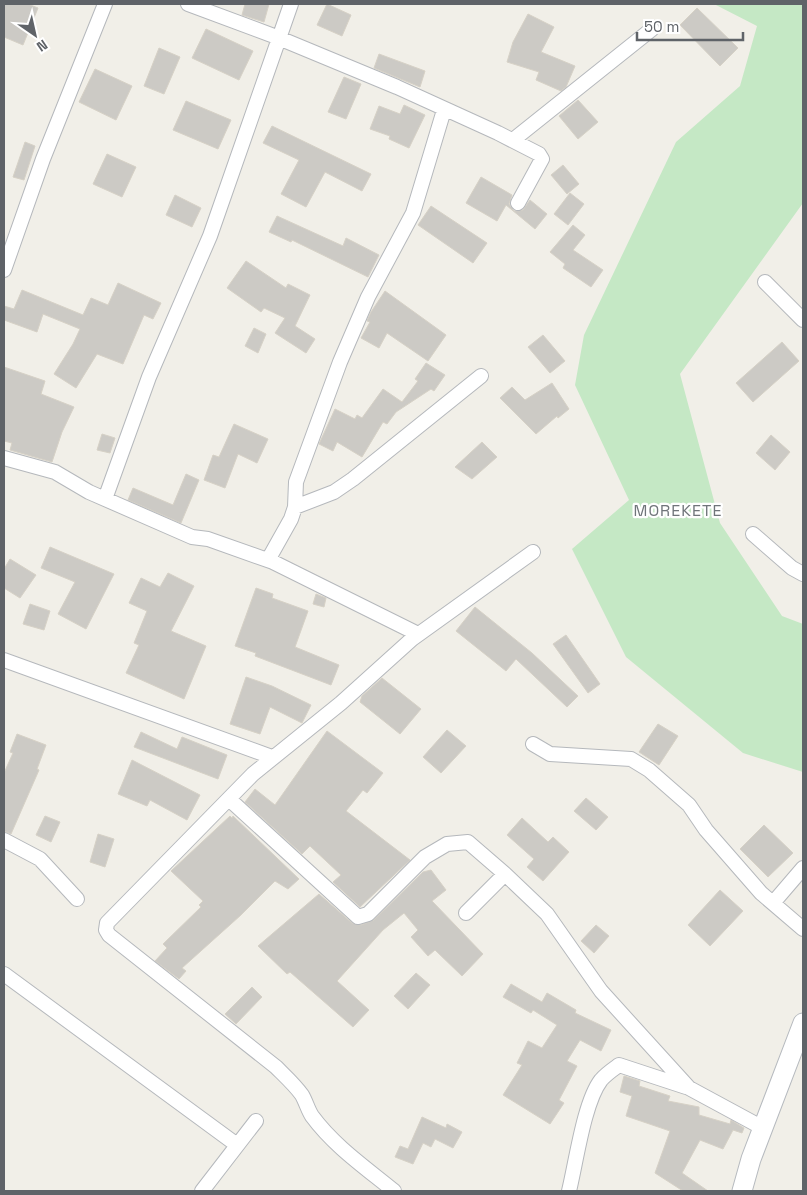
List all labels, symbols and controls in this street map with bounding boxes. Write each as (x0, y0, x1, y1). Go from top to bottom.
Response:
north arrow (10, 10, 60, 60)
scale bar (637, 10, 743, 42)
text: 50 m (644, 17, 679, 36)
text: N (33, 36, 51, 56)
district label: MOREKETE (634, 500, 722, 521)

